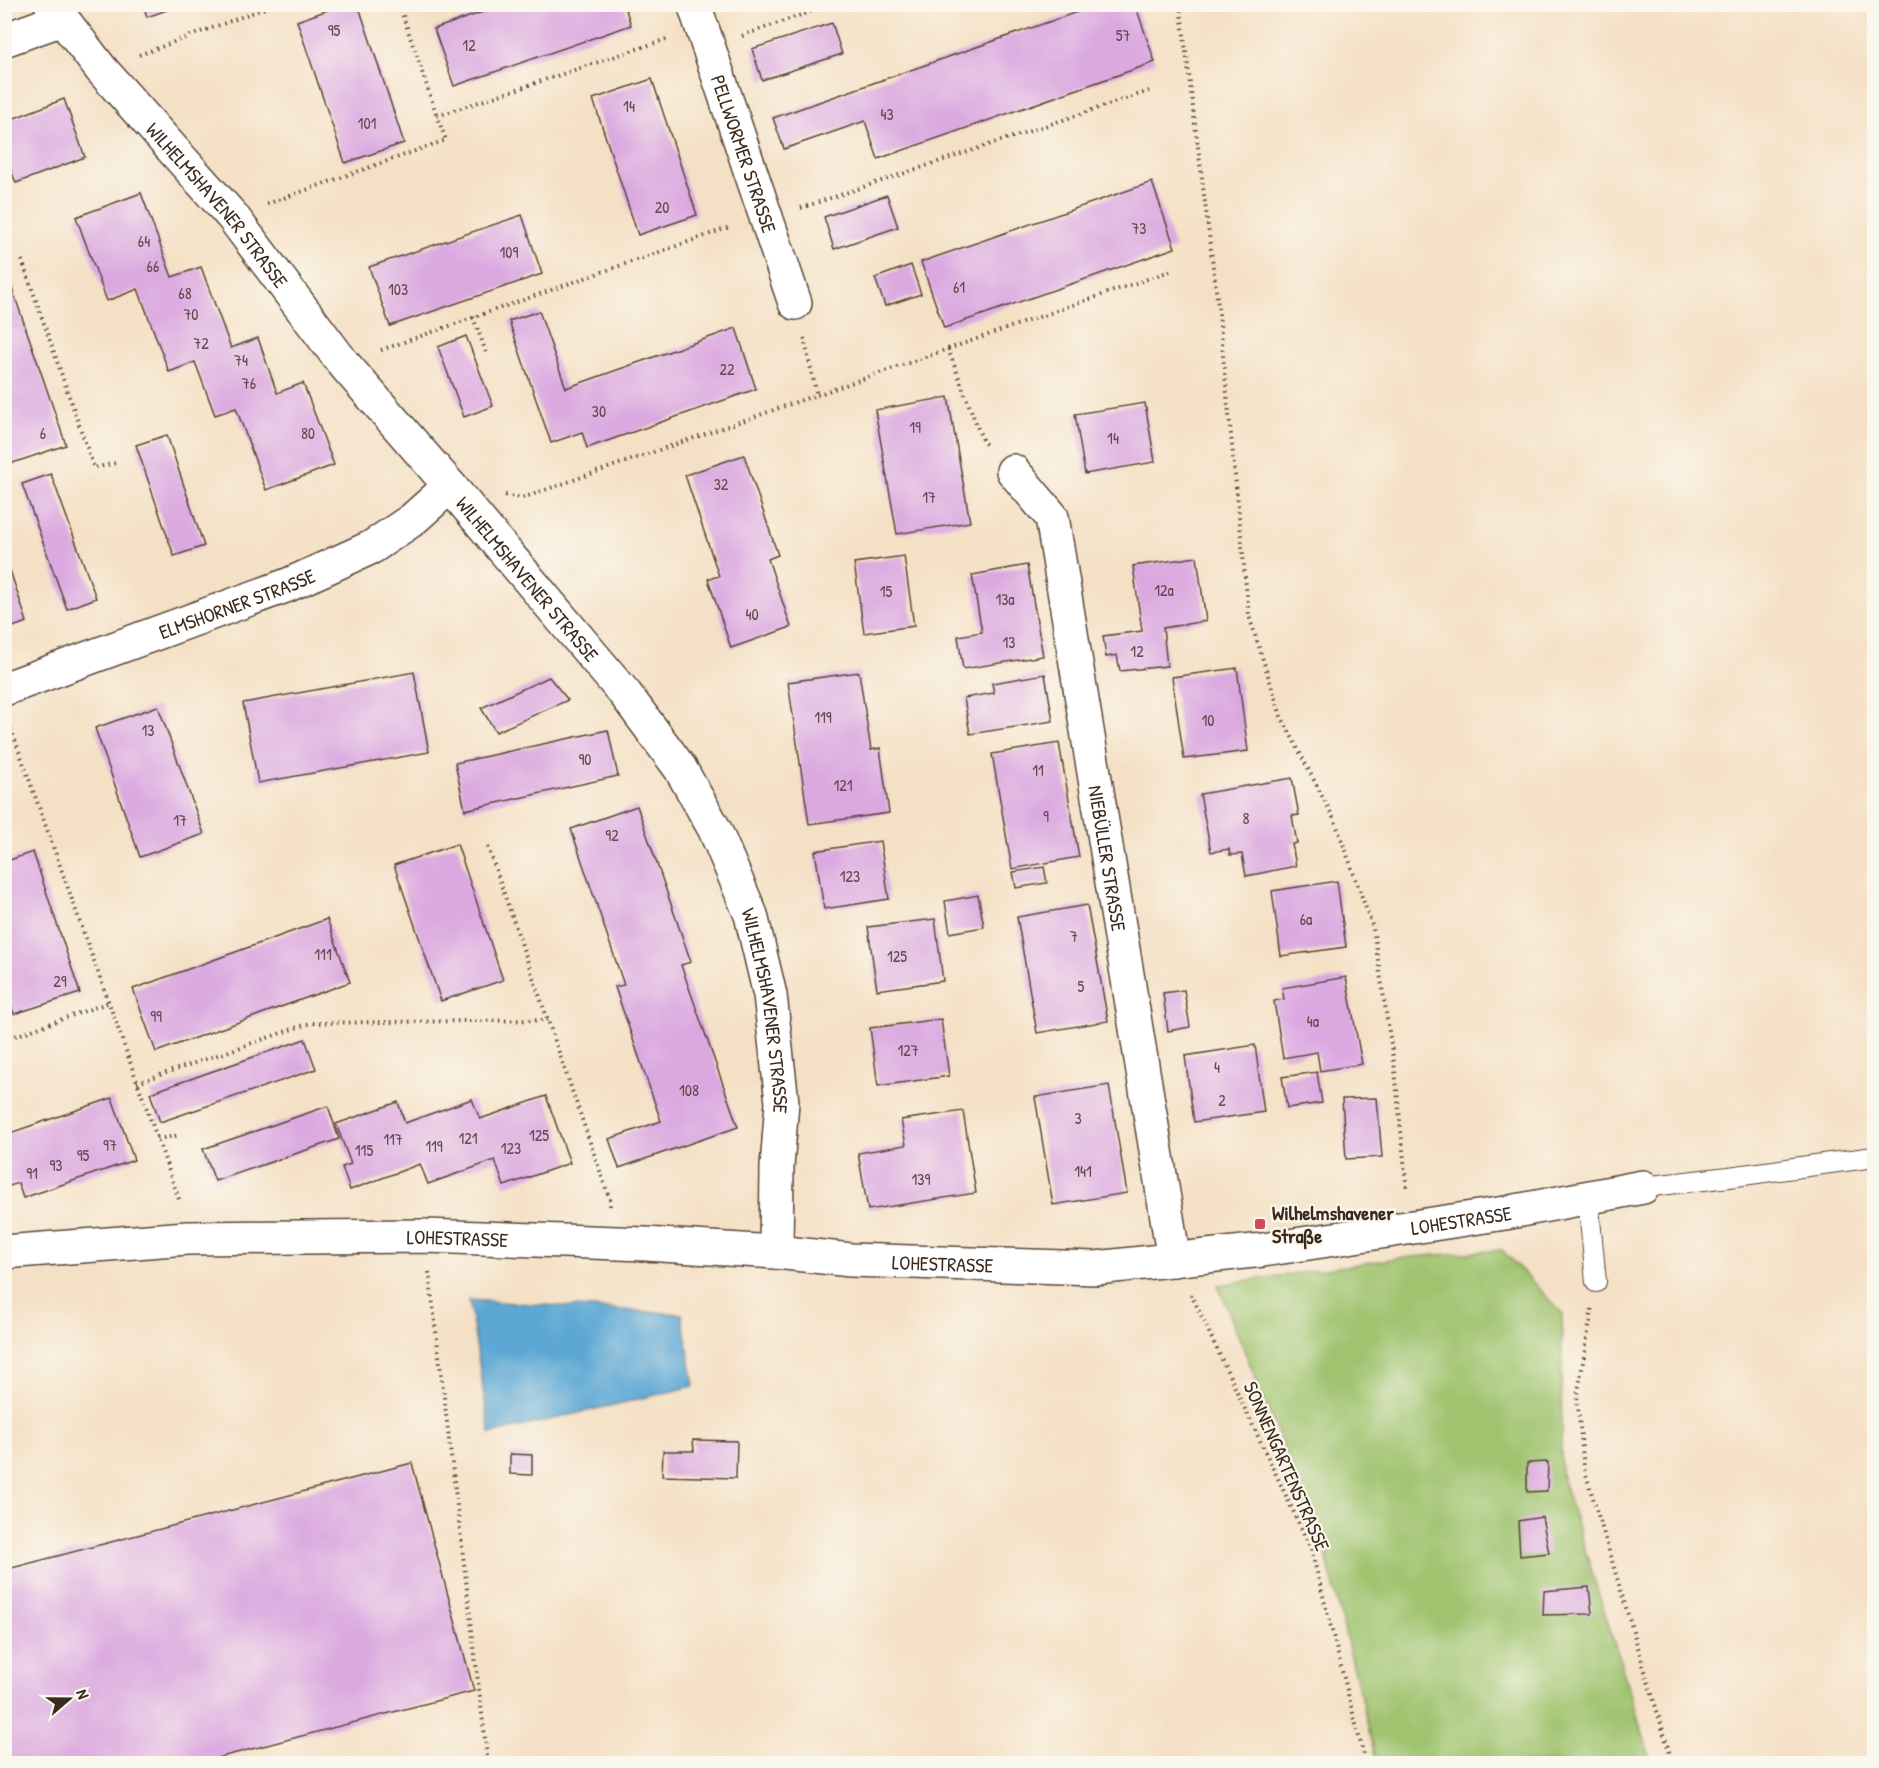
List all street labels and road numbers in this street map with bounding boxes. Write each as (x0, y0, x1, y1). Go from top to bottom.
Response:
street label: PELLWORMER STRASSE (705, 71, 784, 236)
street label: WILHELMSHAVENER STRASSE (141, 116, 295, 293)
street label: WILHELMSHAVENER STRASSE (450, 490, 605, 667)
street label: ELMSHORNER STRASSE (155, 561, 319, 645)
street label: NIEBÜLLER STRASSE (1083, 783, 1133, 933)
street label: WILHELMSHAVENER STRASSE (736, 903, 796, 1115)
street label: LOHESTRASSE (1409, 1199, 1514, 1241)
street label: LOHESTRASSE (407, 1222, 509, 1253)
street label: LOHESTRASSE (891, 1248, 994, 1278)
street label: SONNENGARTENSTRASSE (1237, 1377, 1337, 1555)

